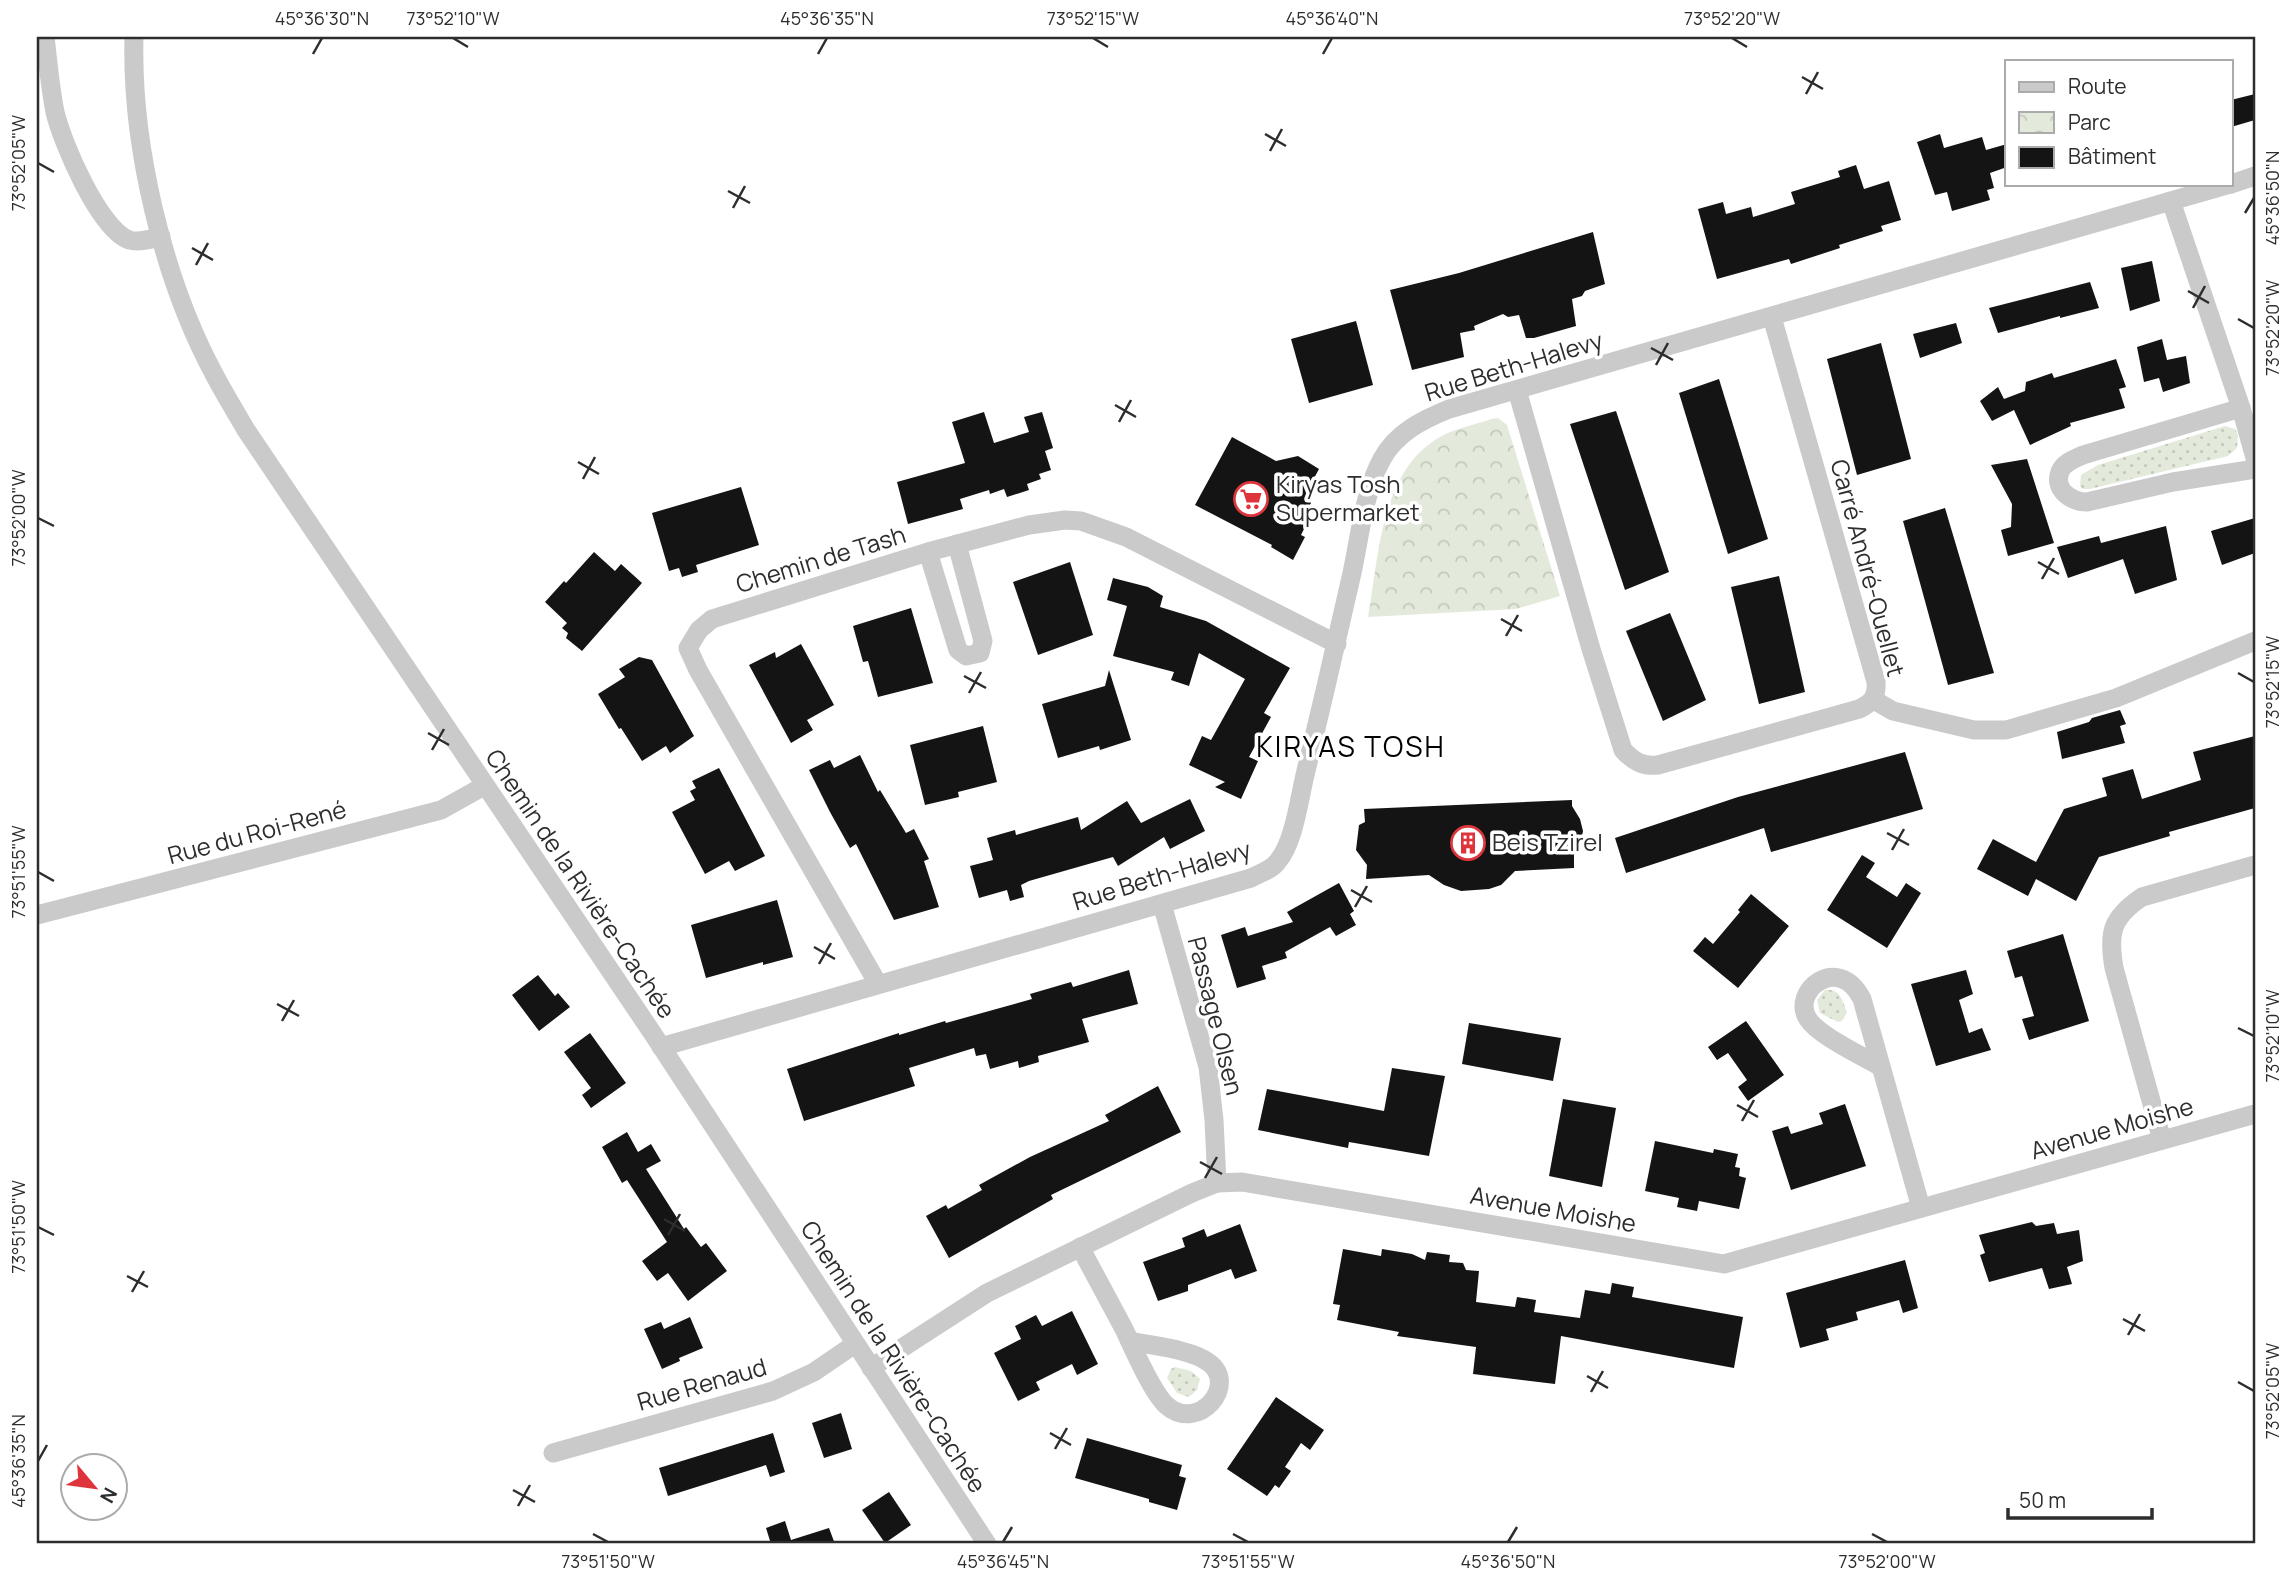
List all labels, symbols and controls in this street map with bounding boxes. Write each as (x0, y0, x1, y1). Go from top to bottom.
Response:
text: 45°36'30"N (275, 6, 369, 30)
text: 73°52'10"W (407, 6, 500, 30)
text: 45°36'35"N (780, 6, 874, 30)
text: 73°52'15"W (1047, 6, 1139, 30)
text: 45°36'40"N (1286, 6, 1378, 30)
text: 73°52'20"W (1684, 6, 1780, 30)
legend (2005, 60, 2232, 186)
text: Route (2068, 72, 2126, 100)
text: Parc (2068, 108, 2111, 136)
text: 73°52'05"W (6, 115, 30, 211)
text: Bâtiment (2068, 142, 2156, 170)
text: 45°36'50"N (2260, 151, 2284, 245)
text: 73°52'20"W (2260, 280, 2284, 376)
street label: Rue Beth-Halevy (1420, 323, 1607, 408)
street label: Carré André-Ouellet (1824, 455, 1913, 680)
place label: Kiryas Tosh Supermarket (1276, 467, 1420, 528)
text: 73°52'00"W (6, 469, 30, 566)
supermarket icon: Kiryas Tosh Supermarket (1232, 480, 1270, 518)
street label: Chemin de Tash (732, 517, 910, 600)
text: 73°52'15"W (2260, 636, 2284, 728)
district label: KIRYAS TOSH (1256, 727, 1446, 765)
street label: Chemin de la Rivière-Cachée (479, 742, 684, 1024)
street label: Rue du Roi-René (164, 792, 350, 871)
building icon: Beis Tzirel (1449, 824, 1487, 862)
text: 73°51'55"W (6, 825, 30, 919)
place label: Beis Tzirel (1492, 825, 1603, 858)
street label: Rue Beth-Halevy (1068, 832, 1255, 917)
street label: Passage Olsen (1181, 933, 1252, 1098)
text: 73°52'10"W (2260, 989, 2284, 1082)
street label: Avenue Moishe (2026, 1089, 2197, 1167)
street label: Avenue Moishe (1468, 1178, 1639, 1239)
text: 73°51'50"W (6, 1180, 30, 1274)
street label: Chemin de la Rivière-Cachée (794, 1214, 995, 1499)
text: 73°52'05"W (2260, 1343, 2284, 1439)
street label: Rue Renaud (633, 1349, 770, 1418)
text: 45°36'35"N (6, 1414, 30, 1508)
north arrow (60, 1452, 130, 1522)
scale bar (2008, 1476, 2152, 1520)
text: N (94, 1483, 124, 1508)
text: 50 m (2019, 1486, 2066, 1514)
text: 73°51'50"W (561, 1549, 655, 1573)
text: 45°36'45"N (957, 1549, 1049, 1573)
text: 73°51'55"W (1201, 1549, 1295, 1573)
text: 45°36'50"N (1461, 1549, 1555, 1573)
text: 73°52'00"W (1839, 1549, 1936, 1573)

